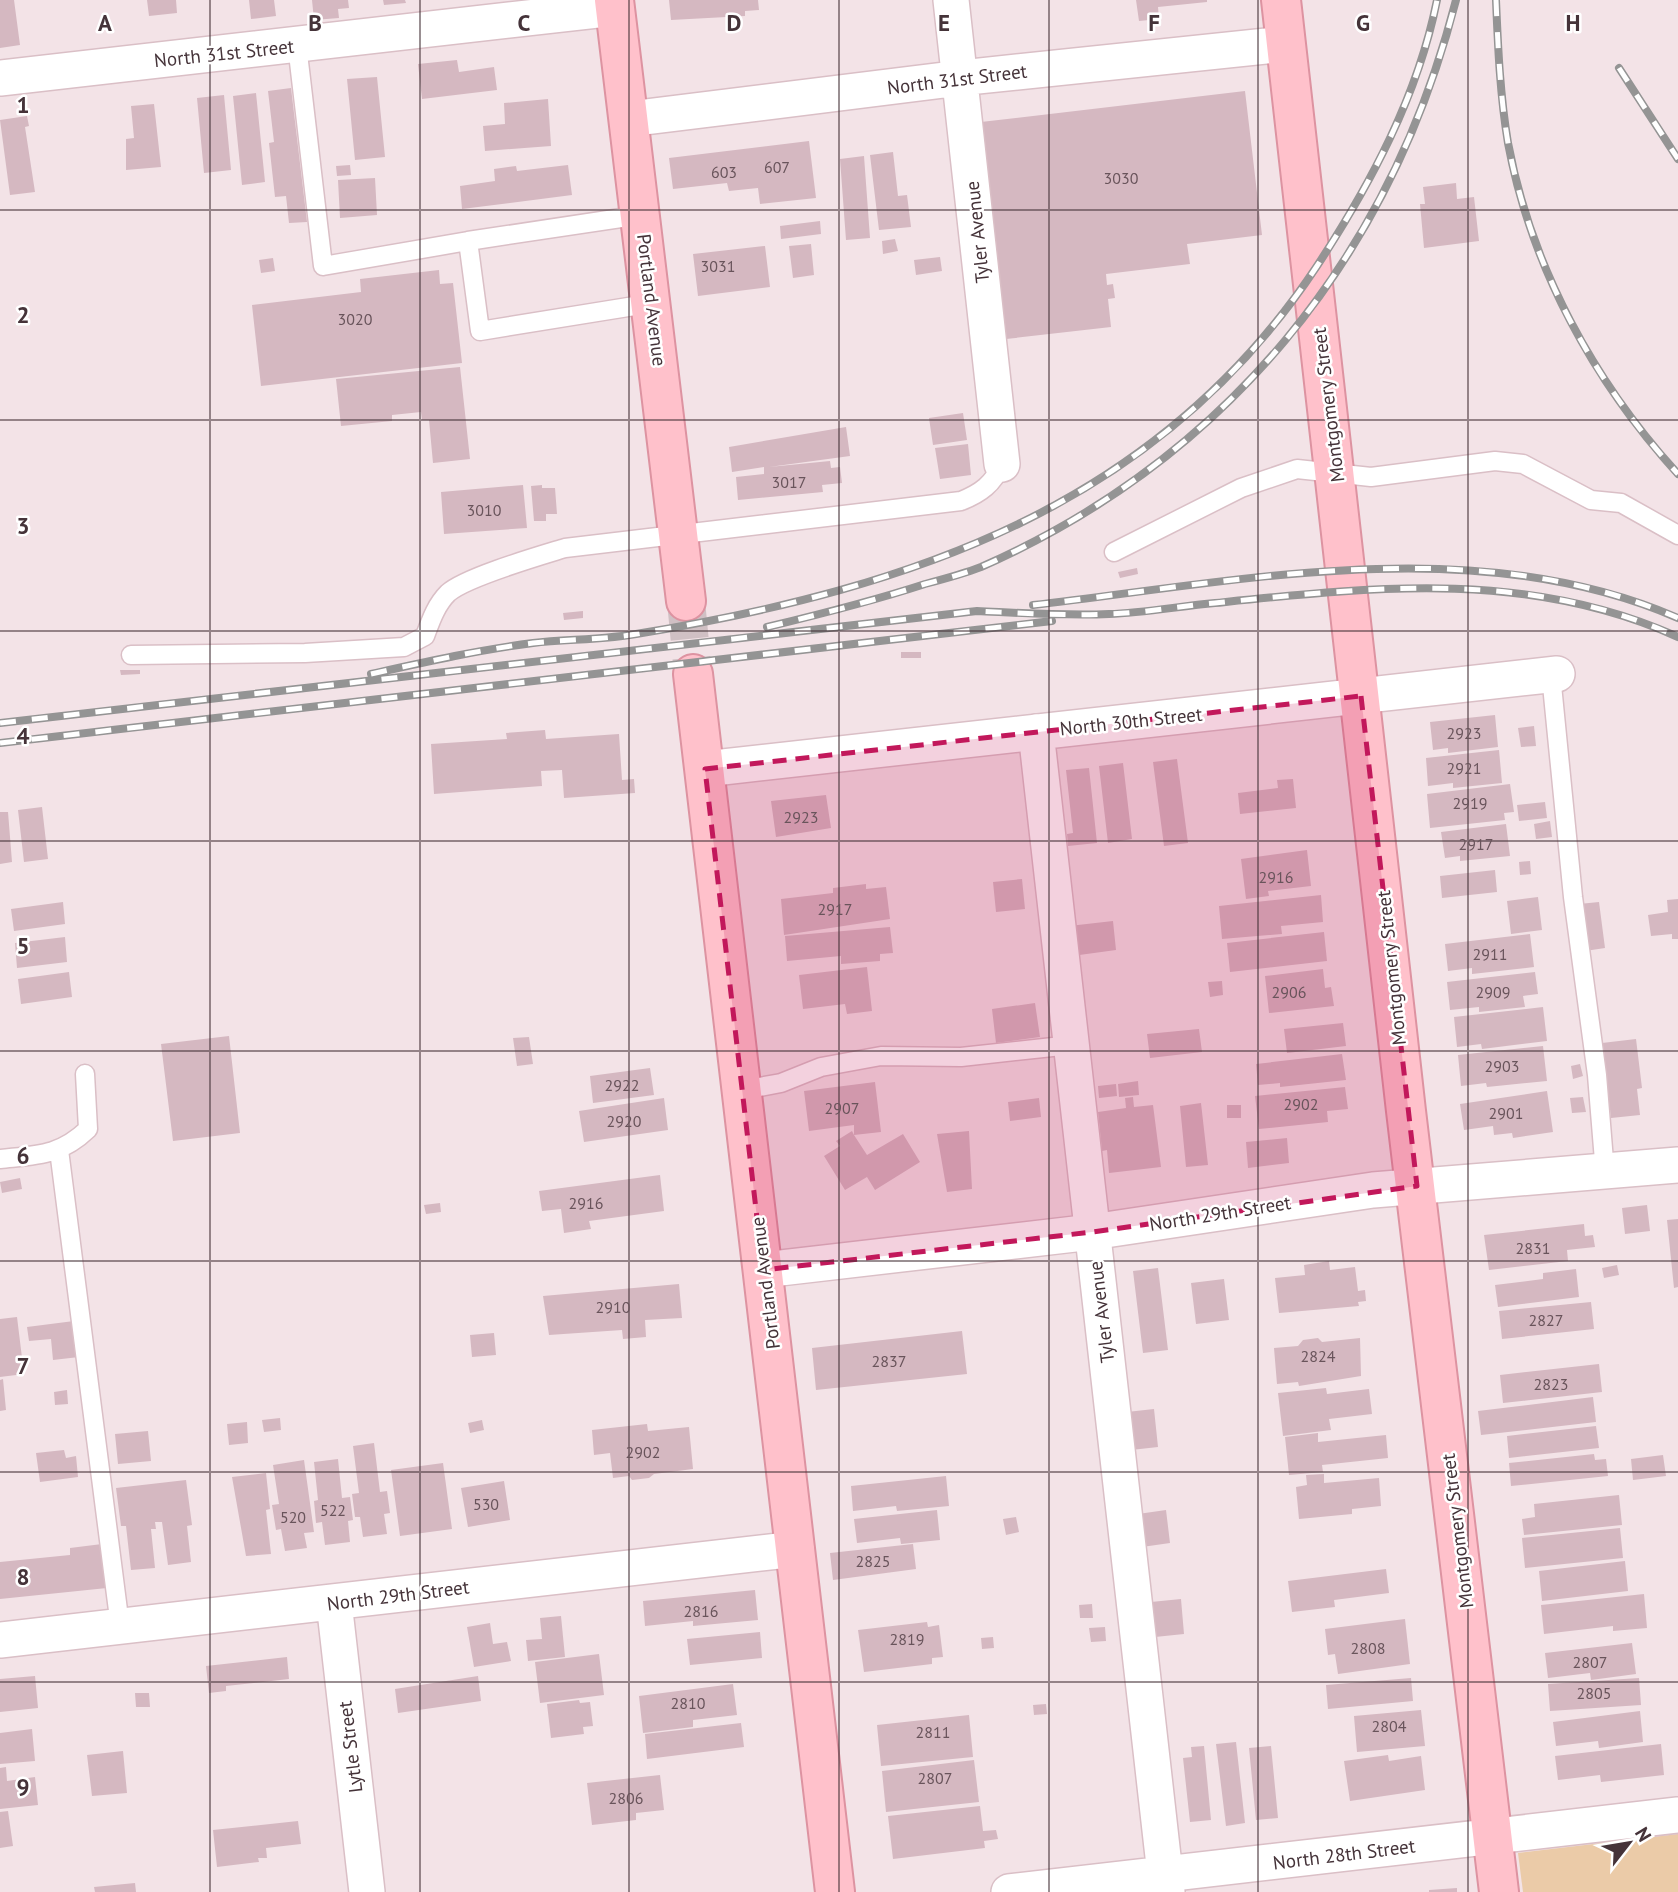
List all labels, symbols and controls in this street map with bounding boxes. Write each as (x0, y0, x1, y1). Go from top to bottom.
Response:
text: A (98, 8, 112, 37)
text: B (308, 8, 322, 37)
text: C (518, 8, 531, 37)
text: D (727, 8, 741, 37)
text: E (938, 8, 950, 37)
text: F (1148, 8, 1160, 37)
text: G (1356, 8, 1370, 37)
text: H (1566, 8, 1580, 37)
street label: North 31st Street (153, 34, 296, 72)
street label: North 31st Street (886, 58, 1029, 99)
text: 1 (16, 90, 30, 119)
house number: 607 (764, 157, 790, 177)
house number: 603 (711, 162, 737, 182)
house number: 3030 (1104, 168, 1139, 188)
street label: Tyler Avenue (960, 180, 994, 284)
street label: Portland Avenue (632, 233, 672, 367)
house number: 3031 (701, 256, 735, 276)
text: 2 (16, 300, 30, 329)
house number: 3020 (338, 309, 373, 329)
street label: Montgomery Street (1307, 326, 1349, 484)
house number: 3017 (772, 472, 806, 492)
house number: 3010 (467, 500, 502, 520)
text: 3 (16, 511, 30, 540)
street label: North 30th Street (1059, 702, 1204, 740)
text: 4 (16, 721, 30, 750)
house number: 2923 (1447, 723, 1481, 743)
house number: 2921 (1447, 758, 1481, 778)
house number: 2919 (1453, 793, 1487, 813)
house number: 2923 (784, 807, 818, 827)
house number: 2917 (1459, 834, 1493, 854)
house number: 2916 (1259, 867, 1293, 887)
street label: Montgomery Street (1371, 889, 1411, 1047)
house number: 2917 (818, 899, 852, 919)
text: 5 (16, 931, 30, 960)
house number: 2911 (1473, 944, 1507, 964)
house number: 2906 (1272, 982, 1306, 1002)
house number: 2909 (1476, 982, 1510, 1002)
house number: 2903 (1485, 1056, 1519, 1076)
house number: 2922 (605, 1075, 639, 1095)
house number: 2902 (1284, 1094, 1318, 1114)
house number: 2907 (825, 1098, 859, 1118)
house number: 2901 (1489, 1103, 1523, 1123)
house number: 2920 (607, 1111, 642, 1131)
text: 6 (16, 1141, 30, 1170)
street label: North 29th Street (1147, 1190, 1293, 1236)
house number: 2916 (569, 1193, 603, 1213)
street label: Portland Avenue (745, 1216, 785, 1350)
house number: 2831 (1516, 1238, 1550, 1258)
street label: Tyler Avenue (1083, 1260, 1119, 1364)
house number: 2910 (596, 1297, 631, 1317)
house number: 2827 (1529, 1310, 1563, 1330)
house number: 2824 (1301, 1346, 1336, 1366)
text: 7 (16, 1351, 30, 1380)
house number: 2837 (872, 1351, 906, 1371)
house number: 2823 (1534, 1374, 1568, 1394)
house number: 2902 (626, 1442, 660, 1462)
street label: Montgomery Street (1436, 1452, 1478, 1610)
house number: 530 (473, 1494, 499, 1514)
house number: 522 (320, 1500, 346, 1520)
house number: 520 (280, 1507, 306, 1527)
house number: 2825 (856, 1551, 890, 1571)
text: 8 (16, 1562, 30, 1591)
street label: North 29th Street (326, 1574, 471, 1616)
house number: 2816 (684, 1601, 718, 1621)
house number: 2819 (890, 1629, 924, 1649)
house number: 2808 (1351, 1638, 1385, 1658)
house number: 2807 (1573, 1652, 1607, 1672)
house number: 2805 (1577, 1683, 1611, 1703)
house number: 2810 (671, 1693, 706, 1713)
street label: Lytle Street (332, 1699, 368, 1794)
house number: 2804 (1372, 1716, 1407, 1736)
house number: 2811 (916, 1722, 950, 1742)
house number: 2807 (918, 1768, 952, 1788)
text: 9 (16, 1772, 30, 1801)
house number: 2806 (609, 1788, 643, 1808)
north arrow (1594, 1808, 1664, 1878)
text: N (1630, 1823, 1657, 1846)
street label: North 28th Street (1272, 1833, 1417, 1875)

